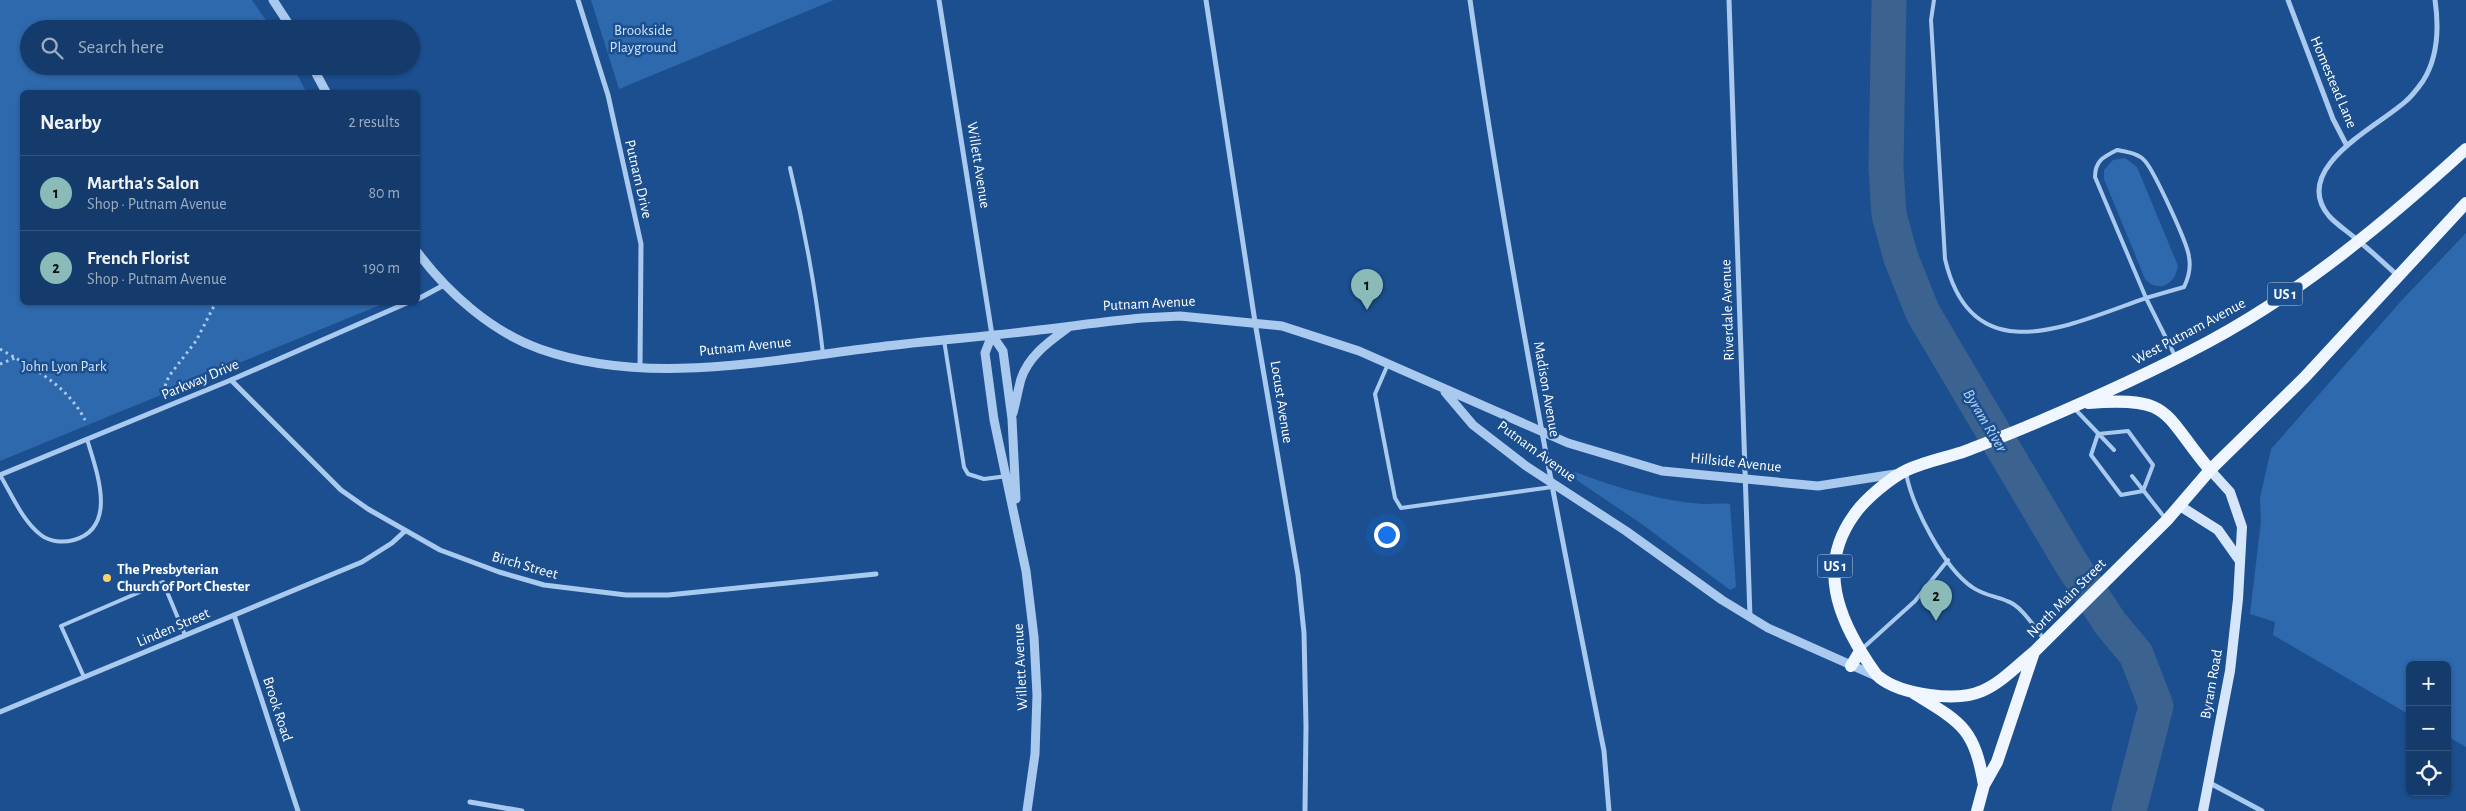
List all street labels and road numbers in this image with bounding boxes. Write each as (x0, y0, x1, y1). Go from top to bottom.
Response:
street label: Homestead Lane (2307, 34, 2360, 130)
street label: Willett Avenue (964, 121, 993, 209)
street label: Putnam Drive (622, 138, 655, 220)
street label: Riverdale Avenue (1718, 259, 1737, 361)
road number: US 1 (2268, 282, 2302, 306)
street label: Putnam Avenue (1102, 294, 1196, 313)
street label: West Putnam Avenue (2130, 295, 2248, 367)
street label: Putnam Avenue (698, 334, 792, 359)
street label: Madison Avenue (1531, 340, 1562, 438)
street label: Parkway Drive (159, 356, 241, 402)
street label: Locust Avenue (1268, 360, 1295, 444)
street label: Putnam Avenue (1495, 418, 1579, 485)
street label: Hillside Avenue (1690, 450, 1782, 475)
street label: Birch Street (490, 549, 560, 582)
road number: US 1 (1818, 554, 1852, 578)
street label: North Main Street (2024, 556, 2109, 641)
street label: Linden Street (134, 605, 212, 650)
street label: Willett Avenue (1011, 623, 1030, 711)
street label: Byram Road (2198, 648, 2225, 720)
street label: Brook Road (260, 675, 295, 743)

